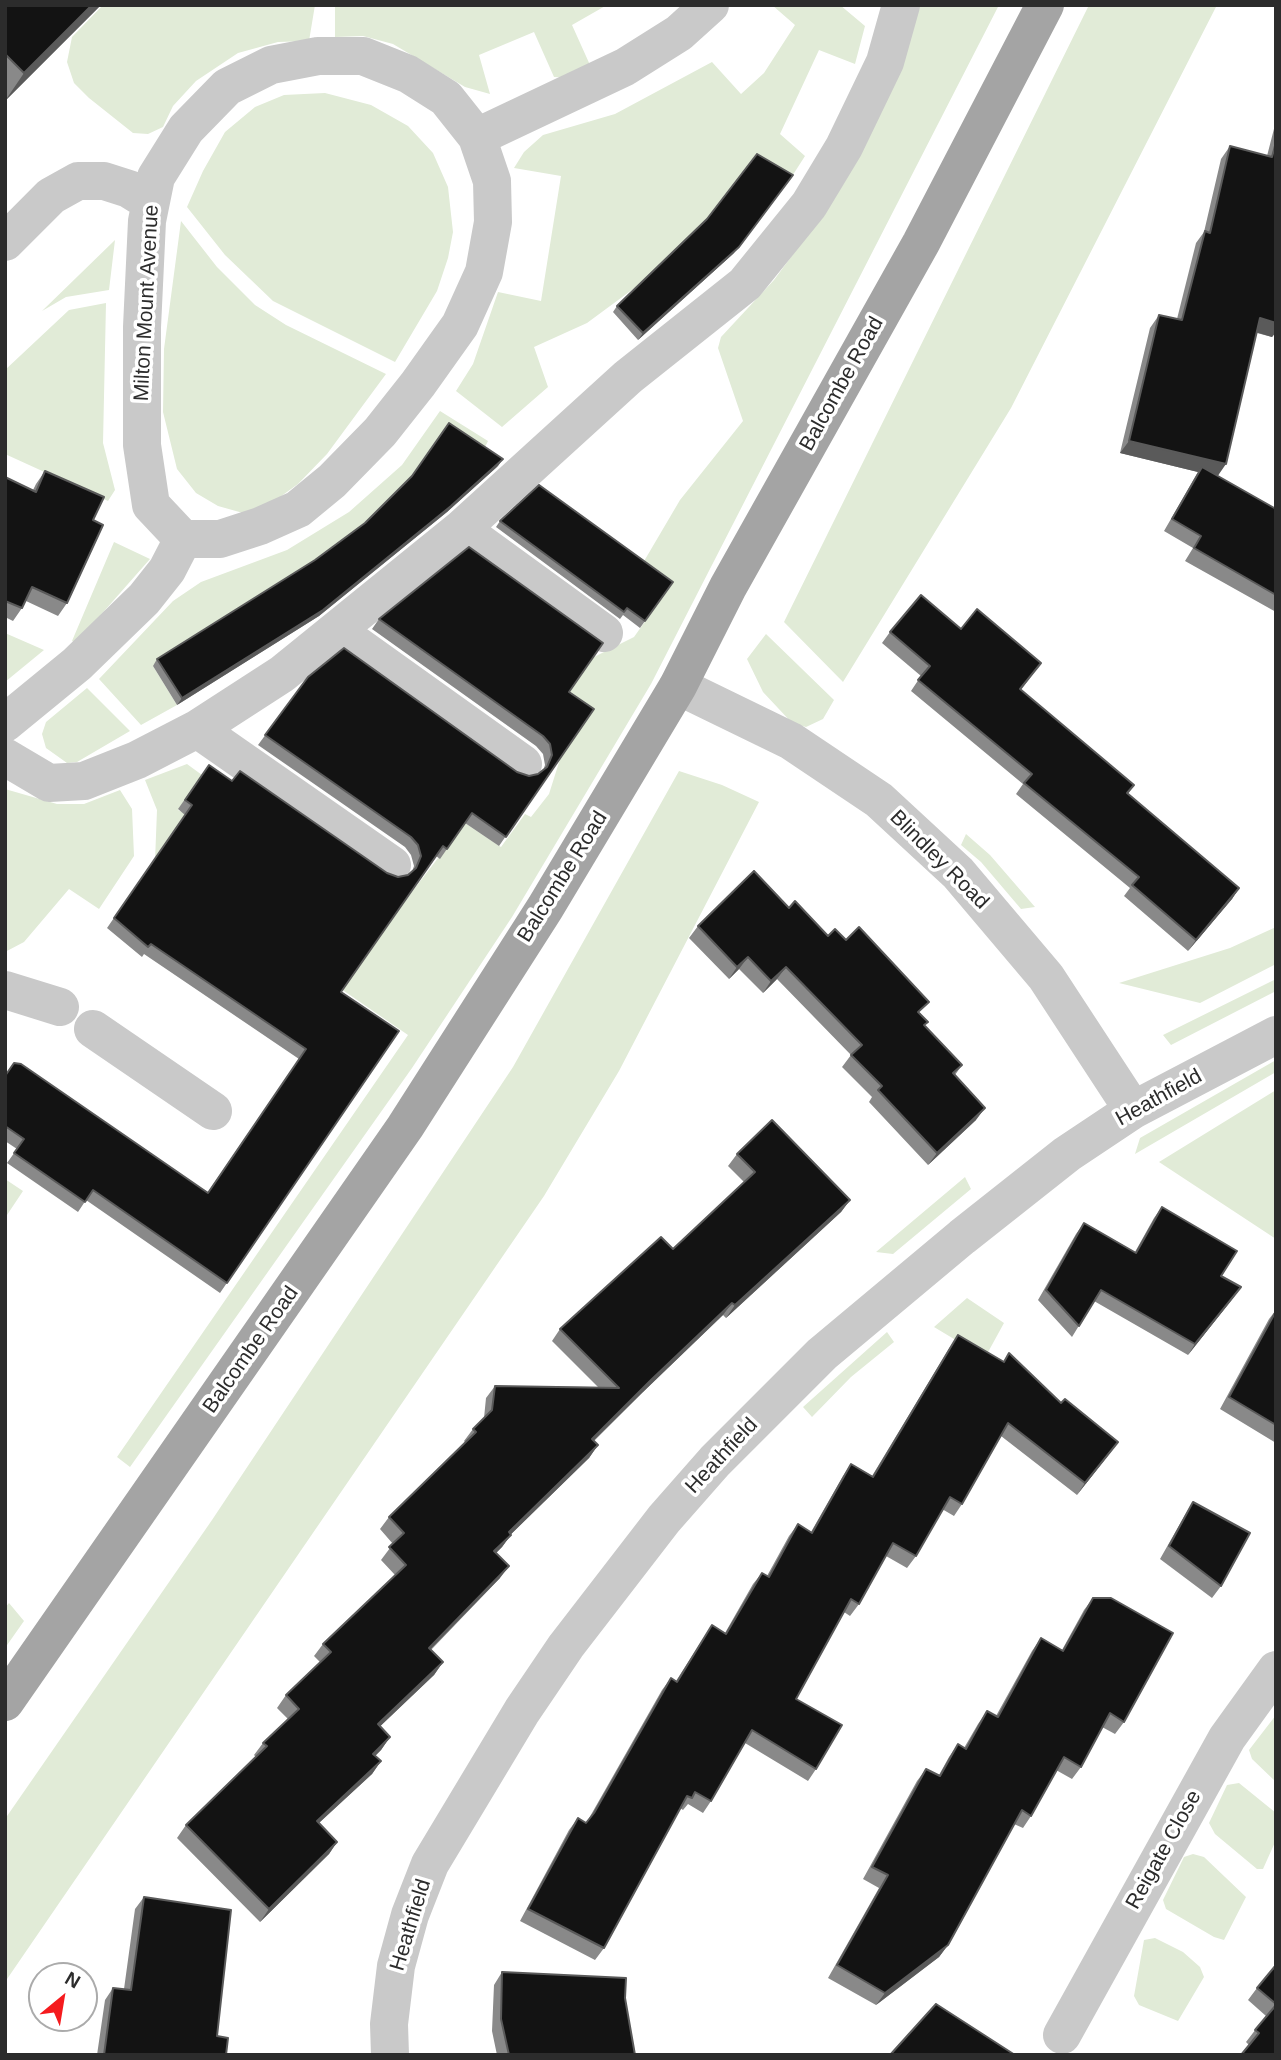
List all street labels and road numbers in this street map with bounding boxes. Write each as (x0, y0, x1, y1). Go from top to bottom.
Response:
street label: Milton Mount Avenue (129, 204, 165, 402)
street label: Balcombe Road (795, 313, 889, 455)
street label: Blindley Road (884, 805, 994, 915)
street label: Balcombe Road (513, 807, 613, 947)
street label: Heathfield (1112, 1064, 1206, 1132)
street label: Balcombe Road (198, 1282, 304, 1418)
street label: Heathfield (681, 1413, 763, 1499)
street label: Reigate Close (1121, 1786, 1207, 1914)
street label: Heathfield (385, 1876, 437, 1974)

